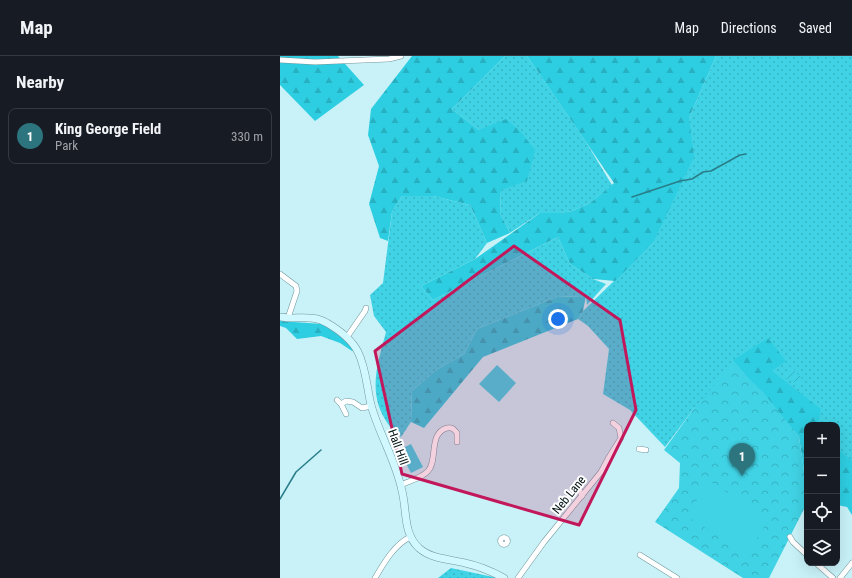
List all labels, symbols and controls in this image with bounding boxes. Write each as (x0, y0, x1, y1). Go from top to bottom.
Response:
text: Map (20, 16, 53, 39)
text: Map (675, 20, 699, 36)
text: Directions (721, 20, 777, 36)
text: Saved (799, 20, 832, 36)
text: Nearby (16, 72, 64, 92)
text: King George Field (55, 120, 161, 138)
text: 1 (27, 129, 33, 144)
text: 330 m (231, 129, 263, 144)
text: Park (55, 138, 78, 153)
your location (548, 309, 568, 329)
map controls (804, 422, 840, 566)
button: + (804, 422, 840, 458)
street label: Hall Hill (385, 427, 411, 467)
pin: 1 (729, 443, 755, 476)
button: − (804, 458, 840, 494)
street label: Neb Lane (550, 473, 589, 517)
button: locate (804, 494, 840, 530)
button: layers (804, 530, 840, 566)

